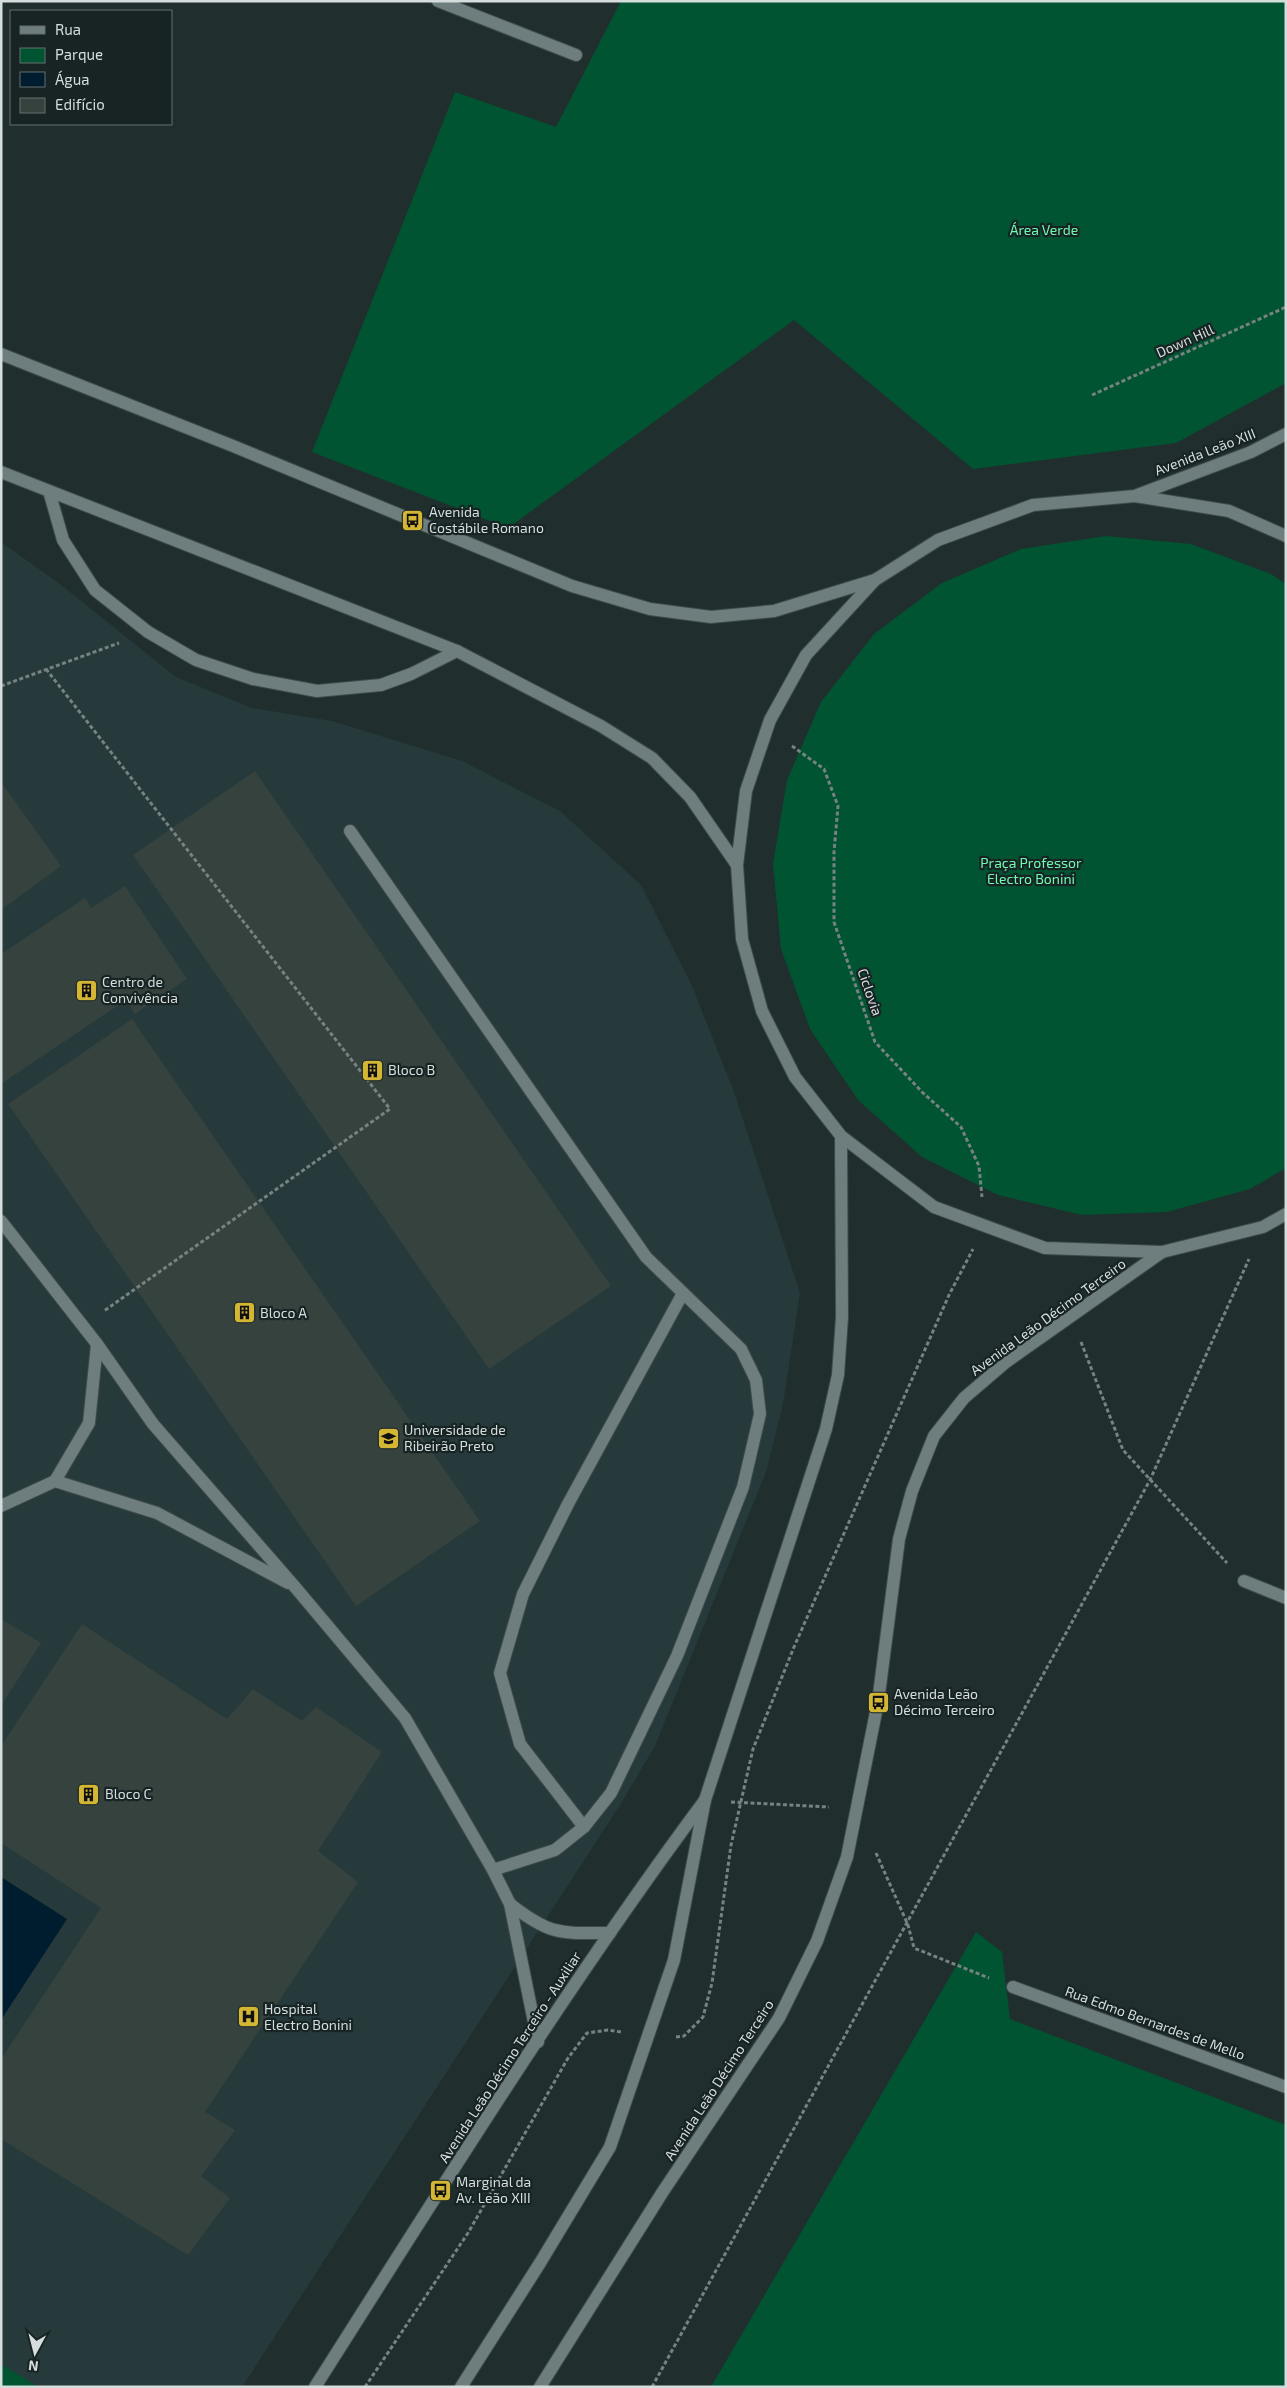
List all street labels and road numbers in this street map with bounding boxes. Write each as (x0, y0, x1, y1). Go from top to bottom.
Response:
street label: Down Hill (1153, 320, 1217, 361)
street label: Avenida Leão XIII (1152, 424, 1258, 479)
street label: Ciclovia (854, 966, 886, 1018)
street label: Avenida Leão Décimo Terceiro (967, 1254, 1129, 1379)
street label: Avenida Leão Décimo Terceiro - Auxiliar (435, 1948, 585, 2166)
street label: Rua Edmo Bernardes de Mello (1063, 1982, 1248, 2063)
street label: Avenida Leão Décimo Terceiro (660, 1996, 777, 2163)

